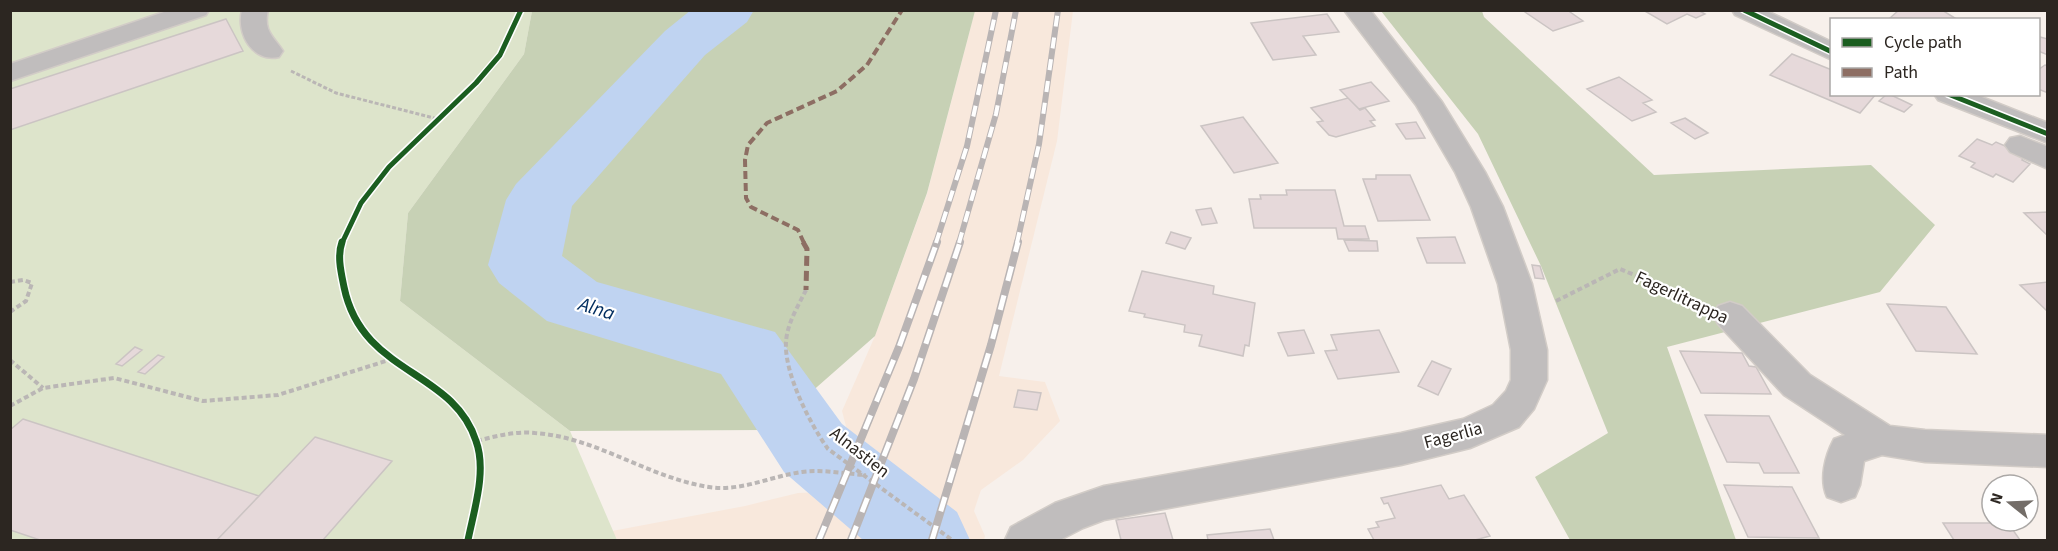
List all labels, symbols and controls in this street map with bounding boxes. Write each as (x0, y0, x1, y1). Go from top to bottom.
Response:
legend (1830, 18, 2040, 96)
text: Cycle path (1884, 30, 1962, 55)
text: Path (1884, 60, 1918, 85)
street label: Fagerlitrappa (1631, 265, 1732, 330)
water label: Alna (573, 290, 618, 328)
street label: Fagerlia (1421, 416, 1485, 455)
street label: Alnastien (825, 421, 895, 484)
north arrow (1980, 473, 2040, 533)
text: N (1985, 490, 2009, 507)

